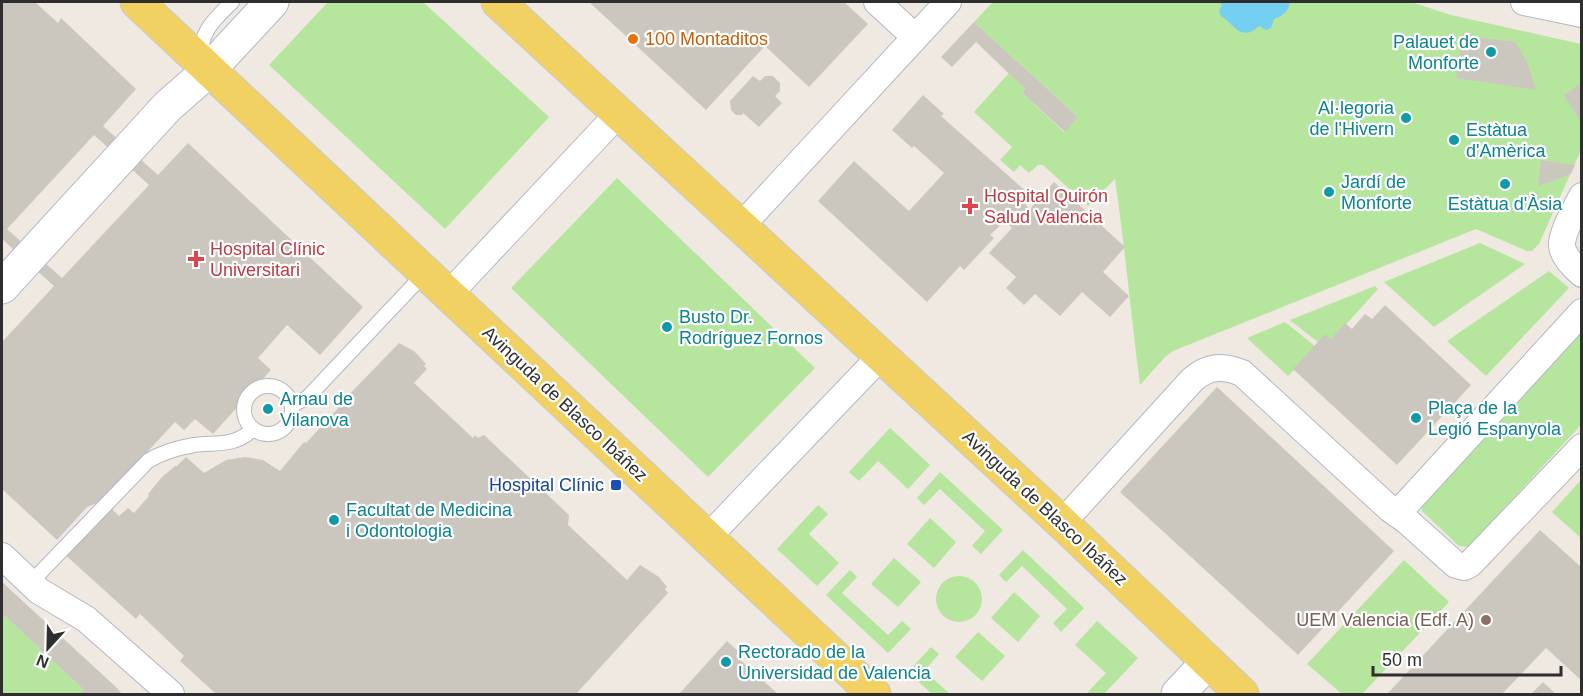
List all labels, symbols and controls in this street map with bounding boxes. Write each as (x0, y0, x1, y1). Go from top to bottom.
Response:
place label: 100 Montaditos (645, 29, 768, 49)
marker: 100 Montaditos (626, 32, 640, 46)
place label: Palauet de Monforte (1393, 32, 1479, 73)
marker: Palauet de Monforte (1484, 45, 1498, 59)
place label: Al·legoria de l'Hivern (1310, 98, 1395, 139)
marker: Al·legoria de l'Hivern (1399, 111, 1413, 125)
place label: Estàtua d'Amèrica (1466, 120, 1546, 161)
marker: Estàtua d'Amèrica (1447, 133, 1461, 147)
place label: Jardí de Monforte (1341, 172, 1412, 213)
marker: Estàtua d'Àsia (1498, 177, 1512, 191)
marker: Jardí de Monforte (1322, 185, 1336, 199)
place label: Hospital Quirón Salud Valencia (984, 186, 1108, 227)
place label: Estàtua d'Àsia (1448, 194, 1563, 214)
marker: Hospital Quirón Salud Valencia (961, 197, 979, 215)
place label: Hospital Clínic Universitari (210, 239, 325, 280)
marker: Hospital Clínic Universitari (187, 250, 205, 268)
place label: Busto Dr. Rodríguez Fornos (679, 307, 823, 348)
marker: Busto Dr. Rodríguez Fornos (660, 320, 674, 334)
street label: Avinguda de Blasco Ibáñez (479, 322, 651, 486)
place label: Arnau de Vilanova (280, 389, 353, 430)
place label: Plaça de la Legió Espanyola (1428, 398, 1562, 439)
marker: Arnau de Vilanova (261, 402, 275, 416)
marker: Plaça de la Legió Espanyola (1409, 411, 1423, 425)
street label: Avinguda de Blasco Ibáñez (959, 426, 1131, 590)
place label: Hospital Clínic (489, 475, 604, 495)
marker: Hospital Clínic (609, 478, 623, 492)
place label: Facultat de Medicina i Odontologia (346, 500, 513, 541)
marker: Facultat de Medicina i Odontologia (327, 513, 341, 527)
place label: UEM Valencia (Edf. A) (1296, 610, 1474, 630)
marker: UEM Valencia (Edf. A) (1479, 613, 1493, 627)
north arrow (18, 618, 78, 678)
scale bar (1373, 639, 1560, 677)
place label: Rectorado de la Universidad de Valencia (738, 642, 932, 683)
text: 50 m (1382, 650, 1422, 670)
text: N (34, 651, 51, 671)
marker: Rectorado de la Universidad de Valencia (719, 655, 733, 669)

